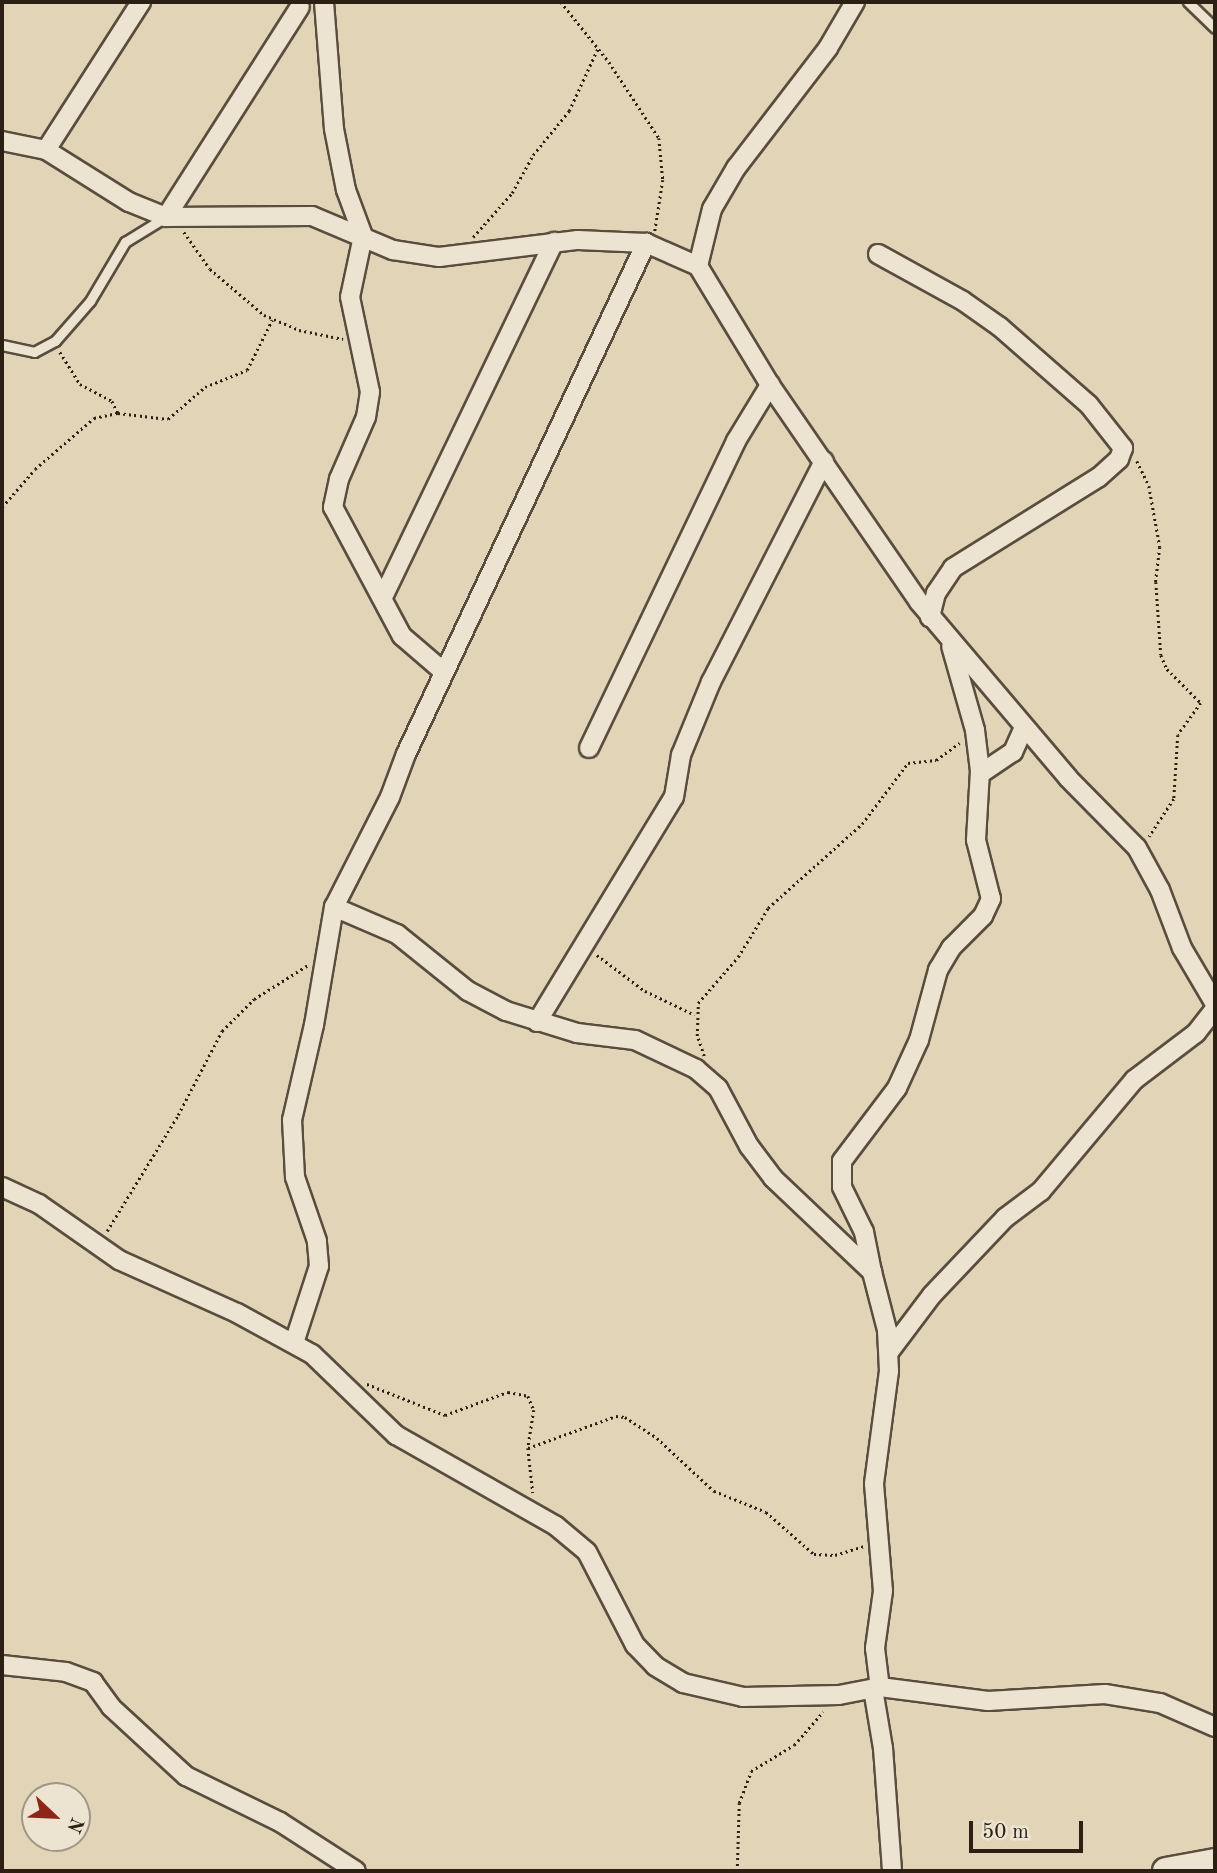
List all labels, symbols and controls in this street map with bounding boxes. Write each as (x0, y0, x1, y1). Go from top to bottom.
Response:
north arrow (21, 1782, 91, 1852)
scale bar (972, 1806, 1086, 1850)
text: N (62, 1814, 86, 1835)
text: 50 m (982, 1822, 1029, 1843)

